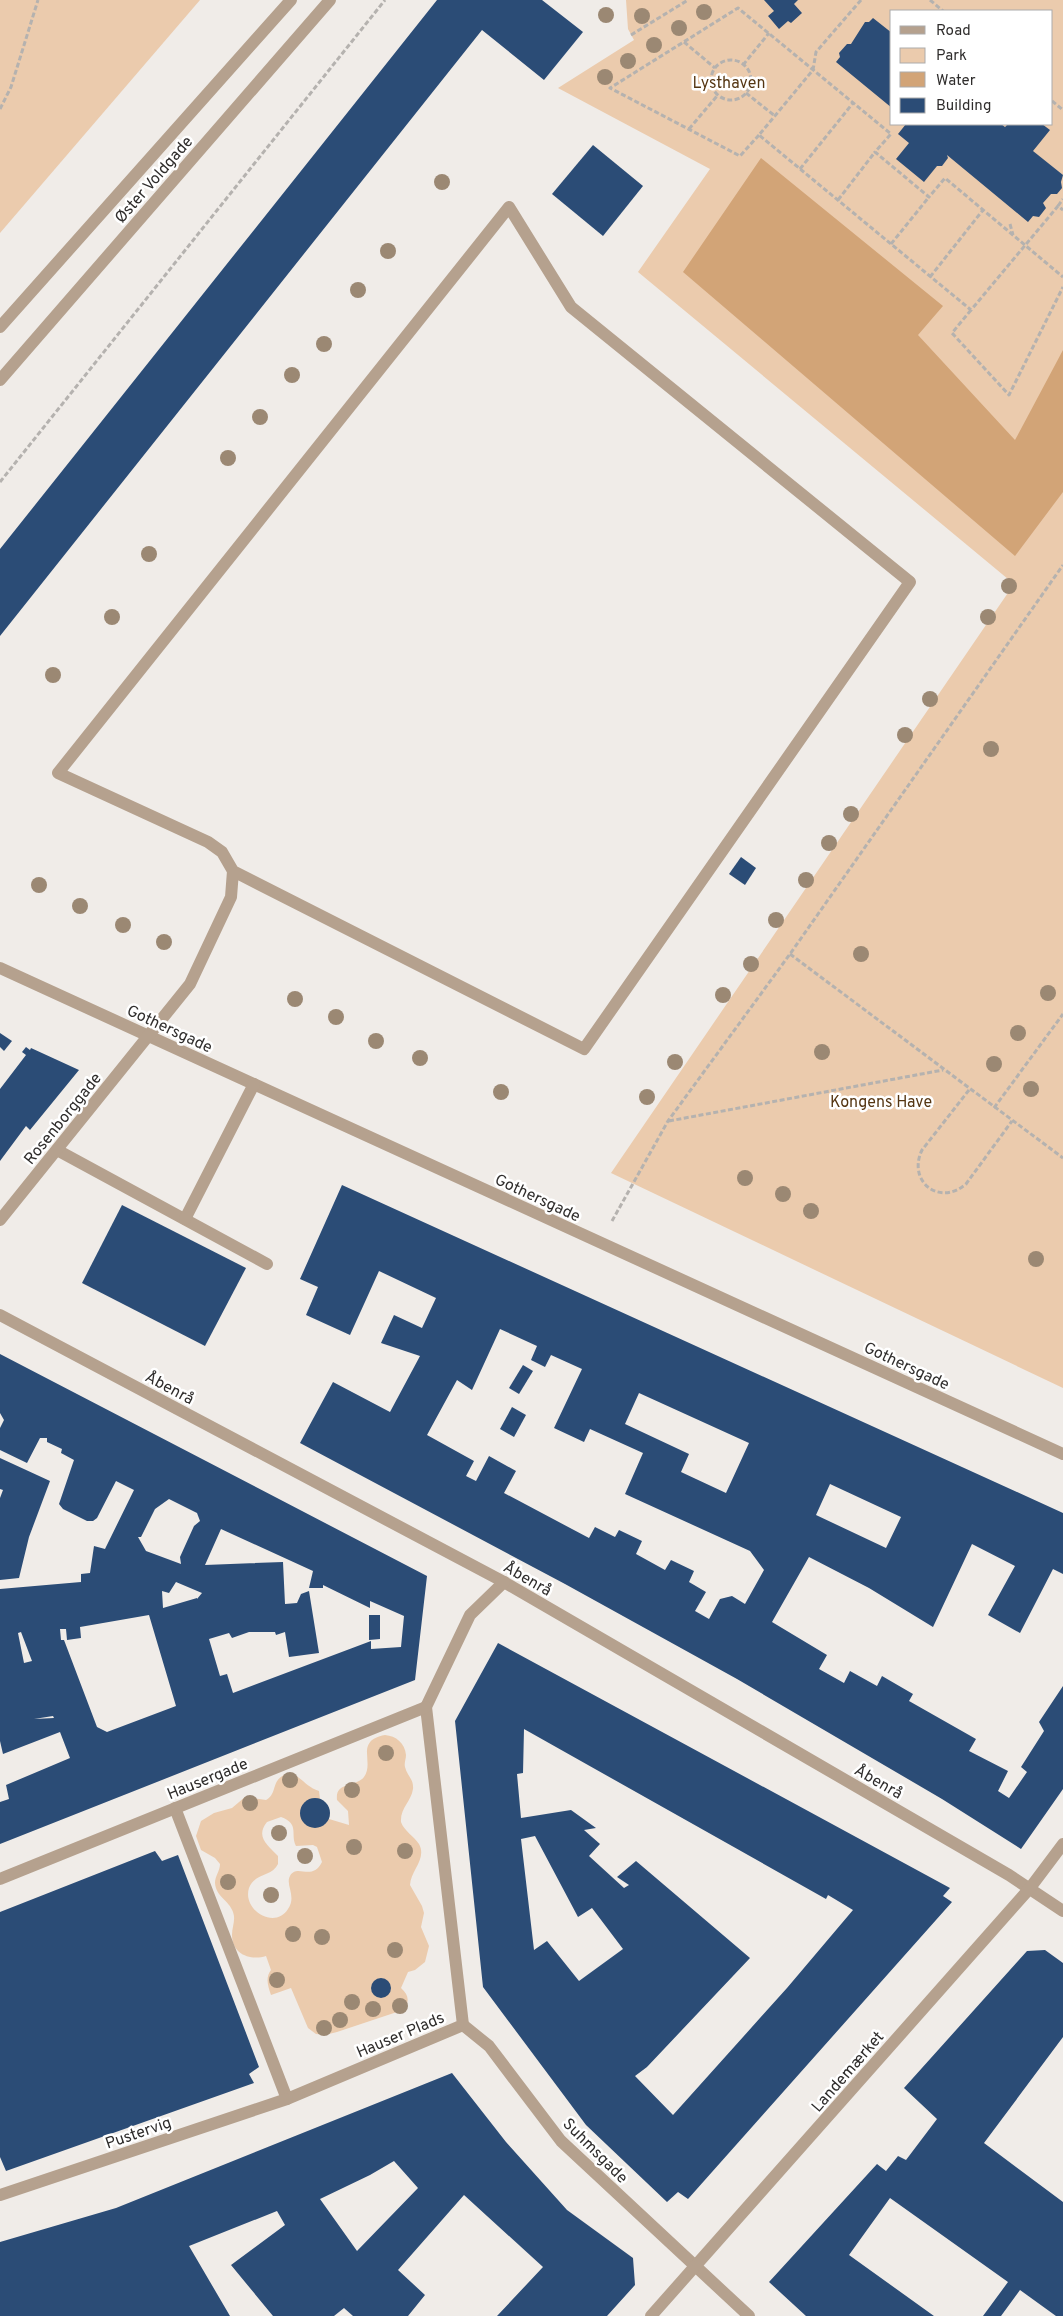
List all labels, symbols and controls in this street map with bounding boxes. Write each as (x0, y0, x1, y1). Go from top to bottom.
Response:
legend (890, 10, 1053, 125)
text: Road (936, 22, 971, 41)
text: Park (936, 47, 967, 66)
text: Water (936, 72, 976, 91)
park label: Lysthaven (693, 74, 765, 94)
text: Building (936, 97, 991, 116)
street label: Øster Voldgade (111, 133, 198, 228)
street label: Gothersgade (123, 1001, 215, 1058)
street label: Rosenborggade (20, 1069, 107, 1169)
park label: Kongens Have (830, 1093, 932, 1113)
street label: Gothersgade (491, 1170, 583, 1227)
street label: Gothersgade (860, 1338, 952, 1395)
street label: Åbenrå (141, 1367, 197, 1410)
street label: Åbenrå (499, 1557, 555, 1601)
street label: Hausergade (164, 1755, 251, 1805)
street label: Åbenrå (850, 1760, 906, 1804)
street label: Hauser Plads (354, 2008, 448, 2063)
street label: Landemærket (808, 2028, 889, 2117)
street label: Pustervig (103, 2113, 174, 2154)
street label: Suhmsgade (558, 2115, 631, 2188)

